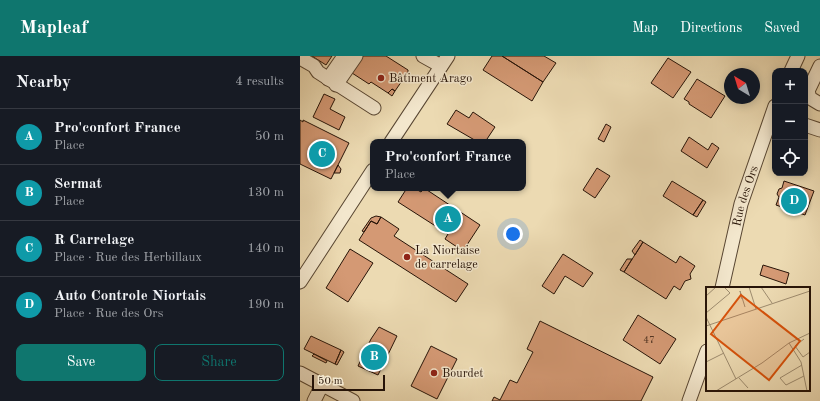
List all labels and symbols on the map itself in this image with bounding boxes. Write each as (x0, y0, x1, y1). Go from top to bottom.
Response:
north arrow (724, 68, 760, 104)
marker: Bâtiment Arago (376, 73, 386, 83)
place label: Bâtiment Arago (389, 73, 472, 85)
pin: C (309, 139, 335, 169)
street label: Rue des Ors (731, 164, 761, 228)
pin: D (781, 186, 807, 216)
pin: A (435, 204, 461, 234)
your location (503, 224, 523, 244)
place label: La Niortaise de carrelage (415, 245, 480, 271)
marker: La Niortaise de carrelage (402, 252, 412, 262)
inset map (706, 287, 810, 391)
house number: 47 (643, 335, 655, 345)
pin: B (361, 342, 387, 372)
marker: Bourdet (429, 368, 439, 378)
place label: Bourdet (442, 368, 484, 380)
scale bar (312, 373, 385, 392)

